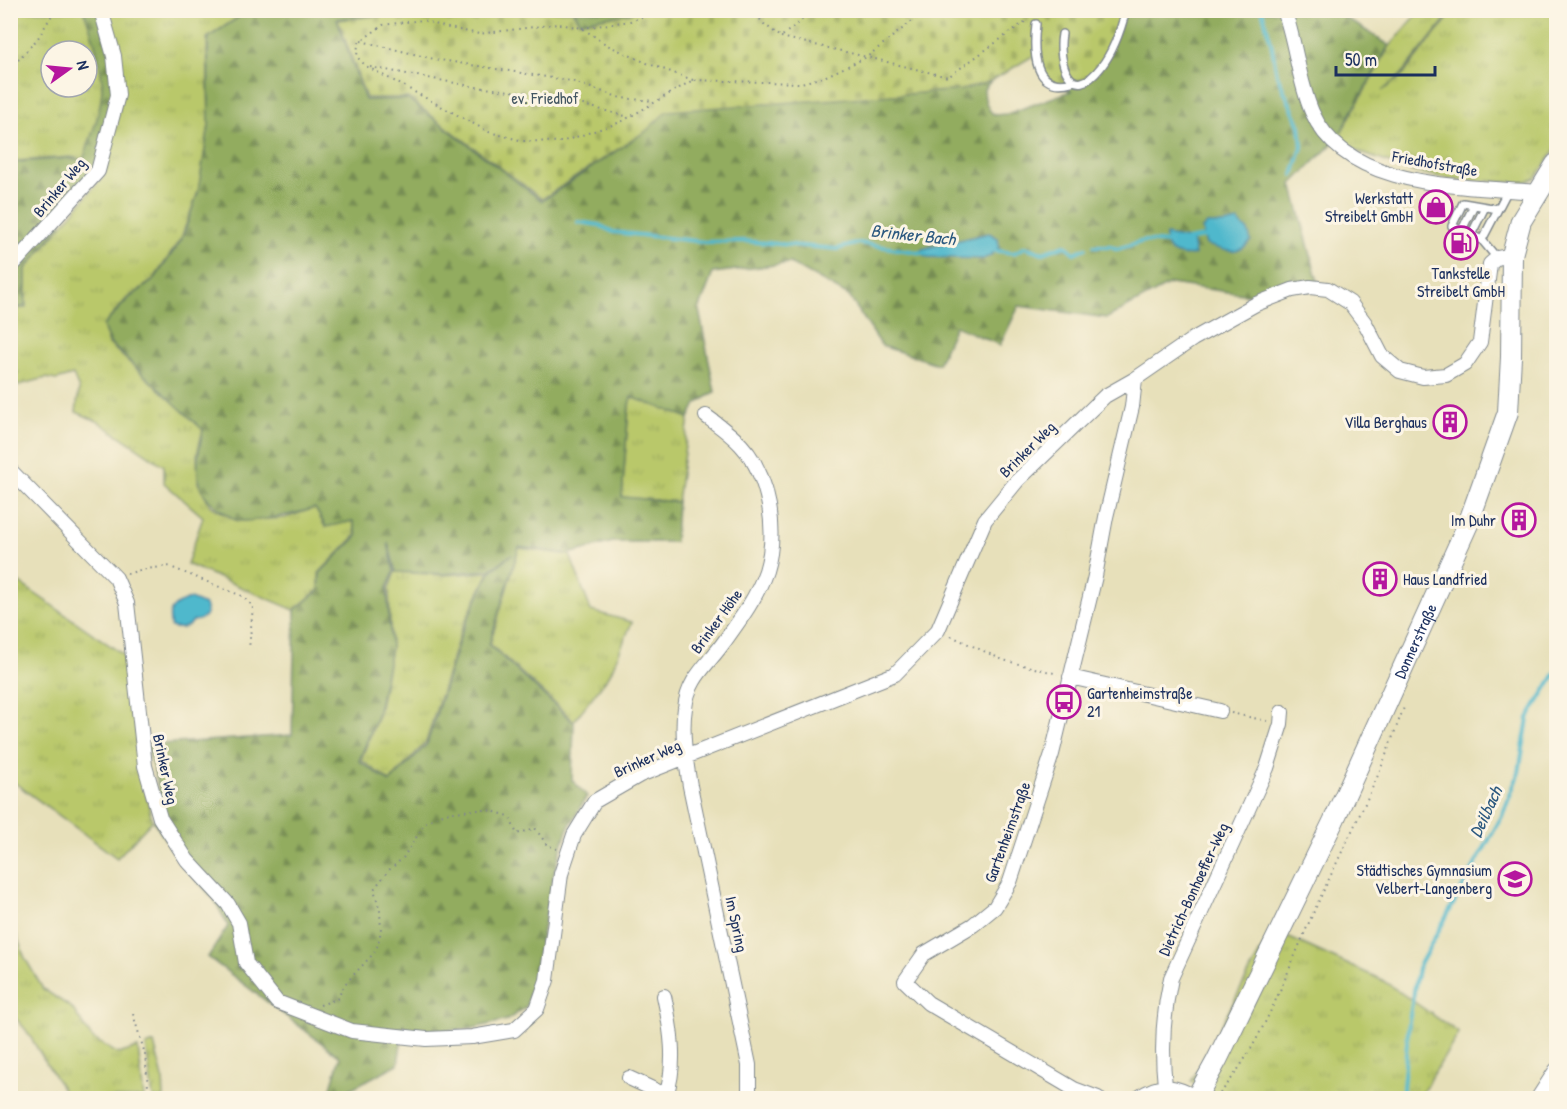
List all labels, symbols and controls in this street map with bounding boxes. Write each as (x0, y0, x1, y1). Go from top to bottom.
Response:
north arrow (39, 39, 99, 99)
scale bar (1336, 39, 1435, 77)
text: 50 m (1345, 47, 1377, 72)
text: N (72, 58, 95, 73)
park label: ev. Friedhof (511, 87, 579, 109)
street label: Friedhofstraße (1390, 145, 1480, 181)
street label: Brinker Weg (28, 153, 90, 221)
place label: Werkstatt Streibelt GmbH (1325, 187, 1413, 227)
shop icon: Werkstatt Streibelt GmbH (1418, 189, 1454, 225)
water label: Brinker Bach (870, 218, 958, 252)
fuel station icon: Tankstelle Streibelt GmbH (1443, 225, 1479, 261)
place label: Tankstelle Streibelt GmbH (1417, 262, 1505, 302)
building icon: Villa Berghaus (1432, 404, 1468, 440)
place label: Villa Berghaus (1344, 411, 1427, 433)
street label: Brinker Weg (994, 416, 1060, 482)
building icon: Im Duhr (1501, 502, 1537, 538)
place label: Im Duhr (1451, 509, 1496, 531)
building icon: Haus Landfried (1362, 561, 1398, 597)
place label: Haus Landfried (1403, 568, 1487, 590)
street label: Brinker Höhe (685, 584, 747, 658)
street label: Donnerstraße (1389, 599, 1442, 682)
place label: Gartenheimstraße 21 (1087, 682, 1193, 722)
bus stop icon: Gartenheimstraße 21 (1046, 684, 1082, 720)
street label: Brinker Weg (148, 732, 184, 806)
street label: Brinker Weg (610, 733, 684, 783)
street label: Gartenheimstraße (979, 778, 1036, 885)
water label: Deilbach (1463, 781, 1509, 841)
street label: Dietrich-Bonhoeffer-Weg (1153, 819, 1233, 959)
place label: Städtisches Gymnasium Velbert-Langenberg (1356, 859, 1492, 899)
school or university icon: Städtisches Gymnasium Velbert-Langenberg (1497, 861, 1533, 897)
street label: Im Spring (720, 894, 754, 954)

